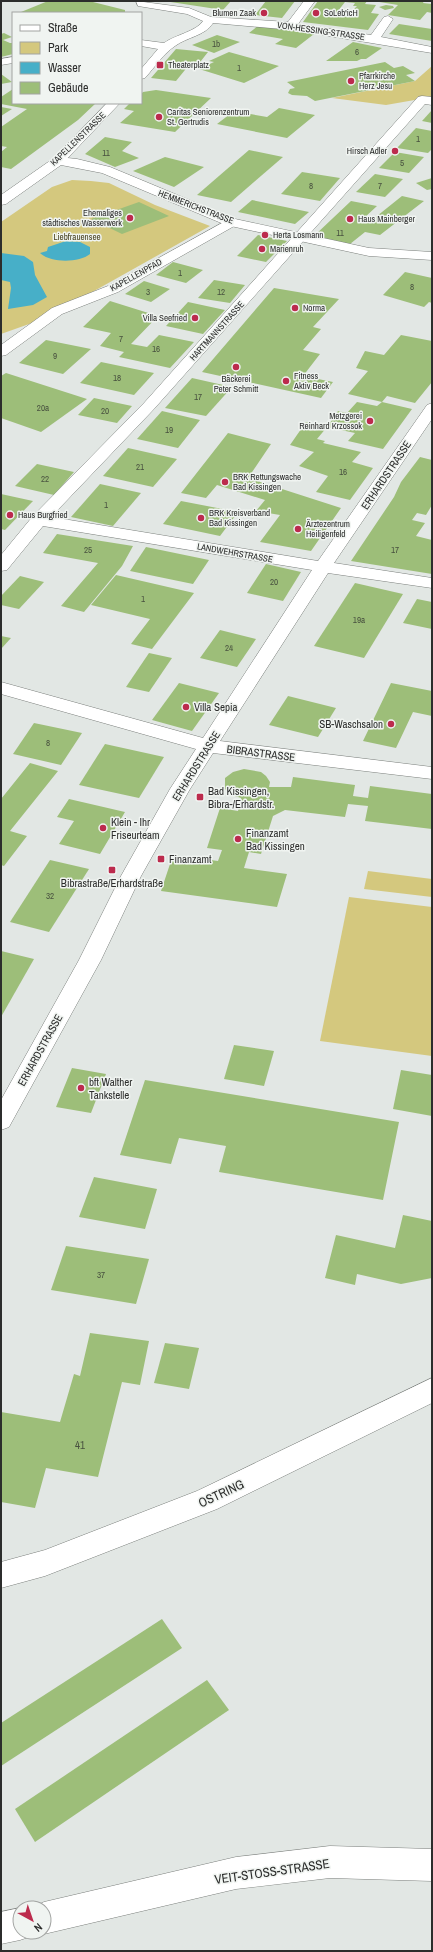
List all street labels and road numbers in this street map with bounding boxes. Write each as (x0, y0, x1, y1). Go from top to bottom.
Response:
street label: VON-HESSING-STRASSE (276, 19, 366, 43)
street label: KAPELLENSTRASSE (48, 109, 108, 169)
street label: HEMMERICHSTRASSE (157, 187, 236, 227)
street label: KAPELLENPFAD (108, 256, 164, 294)
street label: HARTMANNSTRASSE (187, 299, 247, 363)
street label: ERHARDSTRASSE (358, 438, 414, 512)
street label: LANDWEHRSTRASSE (196, 540, 274, 566)
street label: ERHARDSTRASSE (169, 728, 223, 804)
street label: BIBRASTRASSE (226, 742, 296, 764)
street label: ERHARDSTRASSE (14, 1012, 66, 1088)
street label: OSTRING (196, 1475, 247, 1511)
street label: VEIT-STOSS-STRASSE (213, 1855, 331, 1888)

